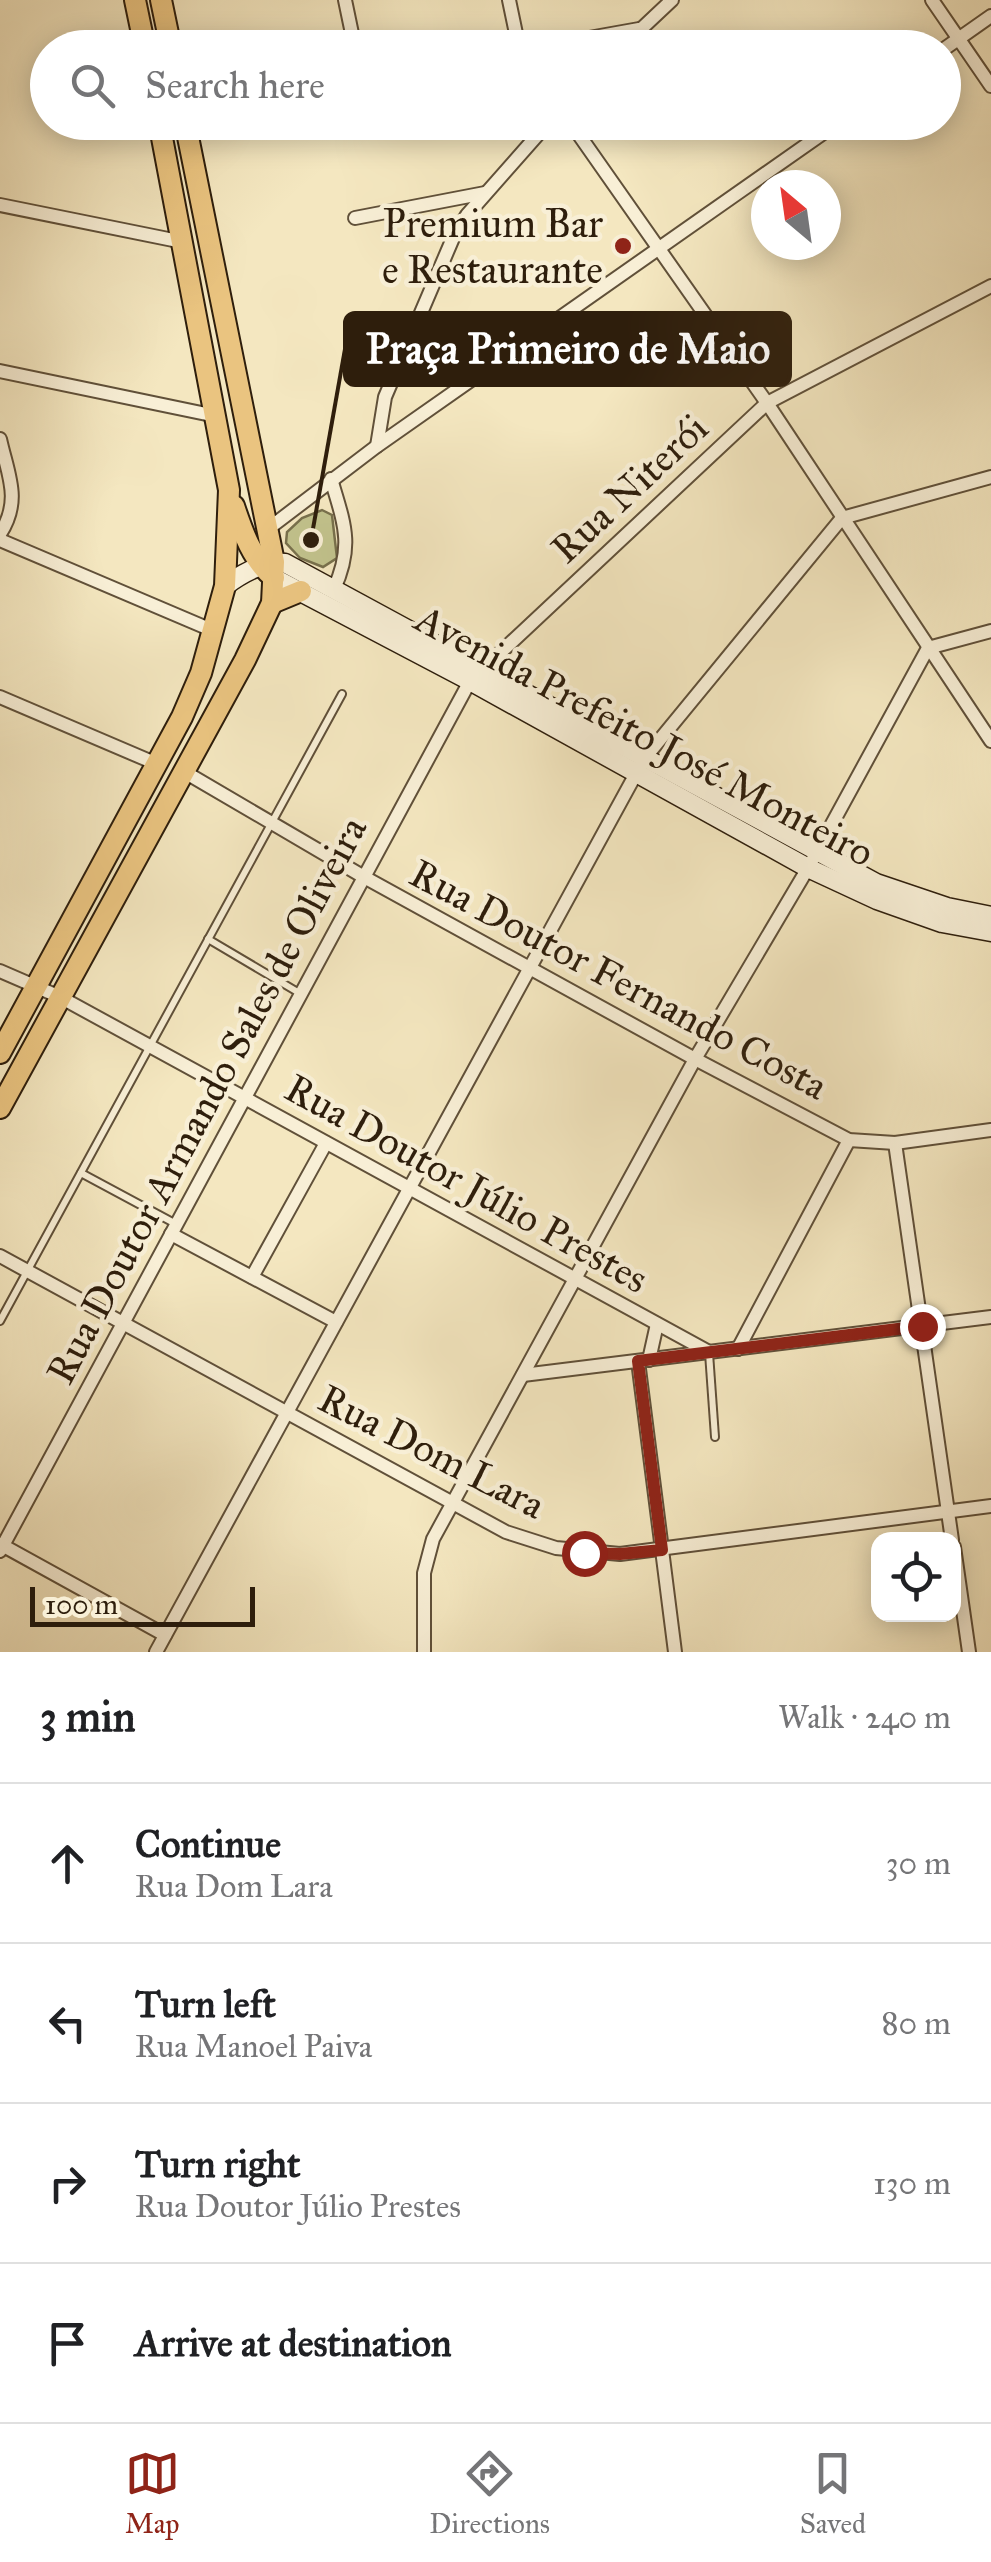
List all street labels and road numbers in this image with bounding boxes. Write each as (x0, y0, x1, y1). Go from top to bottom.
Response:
street label: Rua Niterói (541, 404, 718, 573)
street label: Avenida Prefeito José Monteiro (405, 593, 882, 877)
street label: Rua Doutor Armando Sales de Oliveira (36, 808, 377, 1392)
street label: Rua Doutor Fernando Costa (402, 848, 836, 1110)
street label: Rua Doutor Júlio Prestes (277, 1063, 657, 1304)
street label: Rua Dom Lara (311, 1374, 553, 1529)

